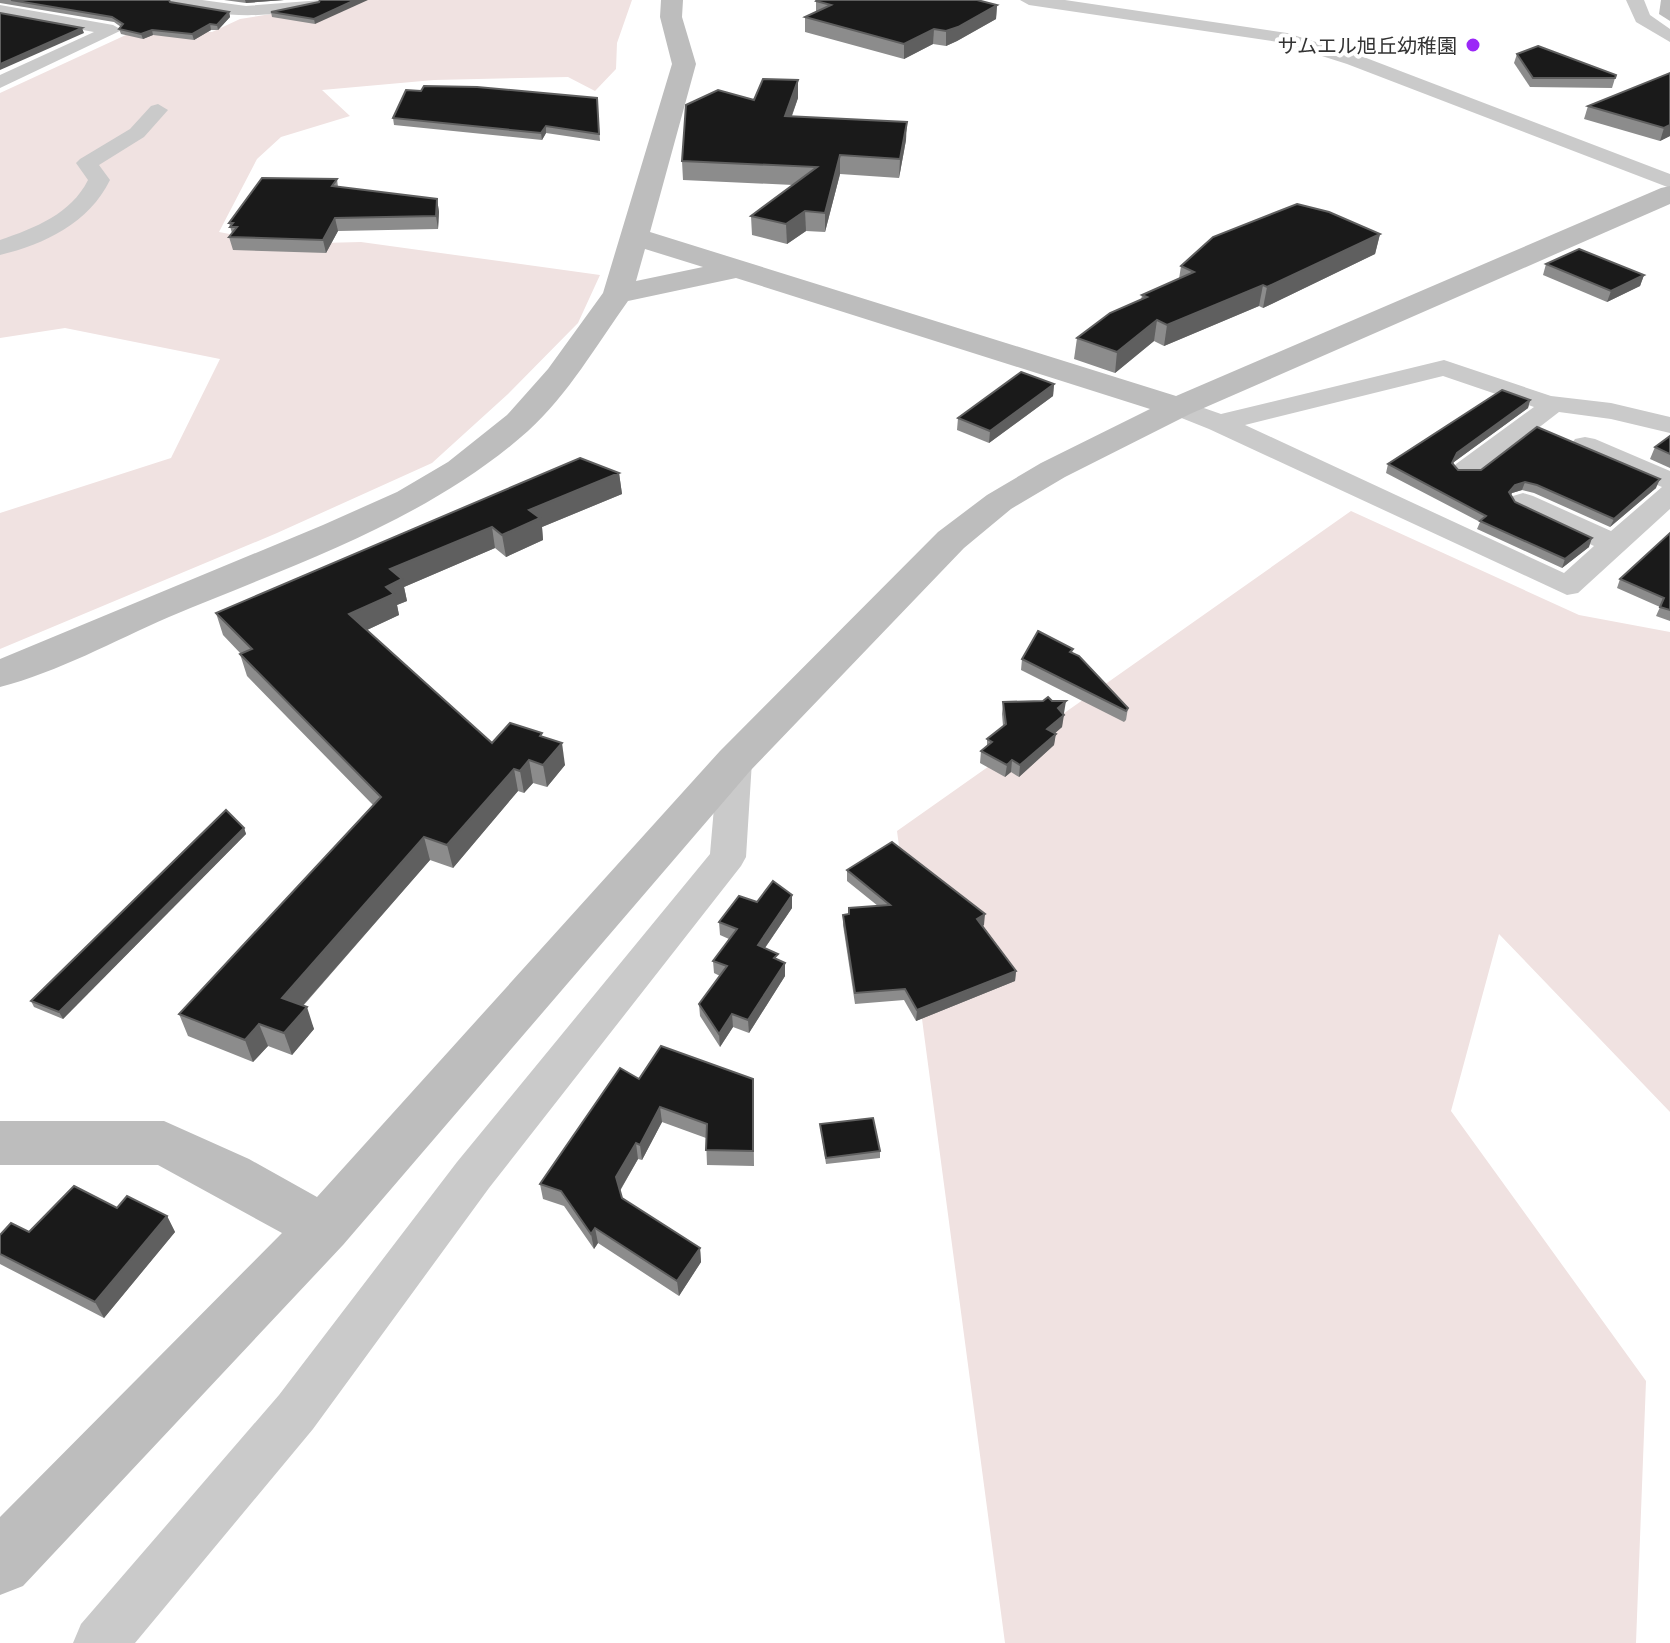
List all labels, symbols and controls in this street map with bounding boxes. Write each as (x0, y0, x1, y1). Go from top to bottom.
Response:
place label: サムエル旭丘幼稚園 (1277, 32, 1457, 59)
marker: サムエル旭丘幼稚園 (1464, 36, 1482, 54)

